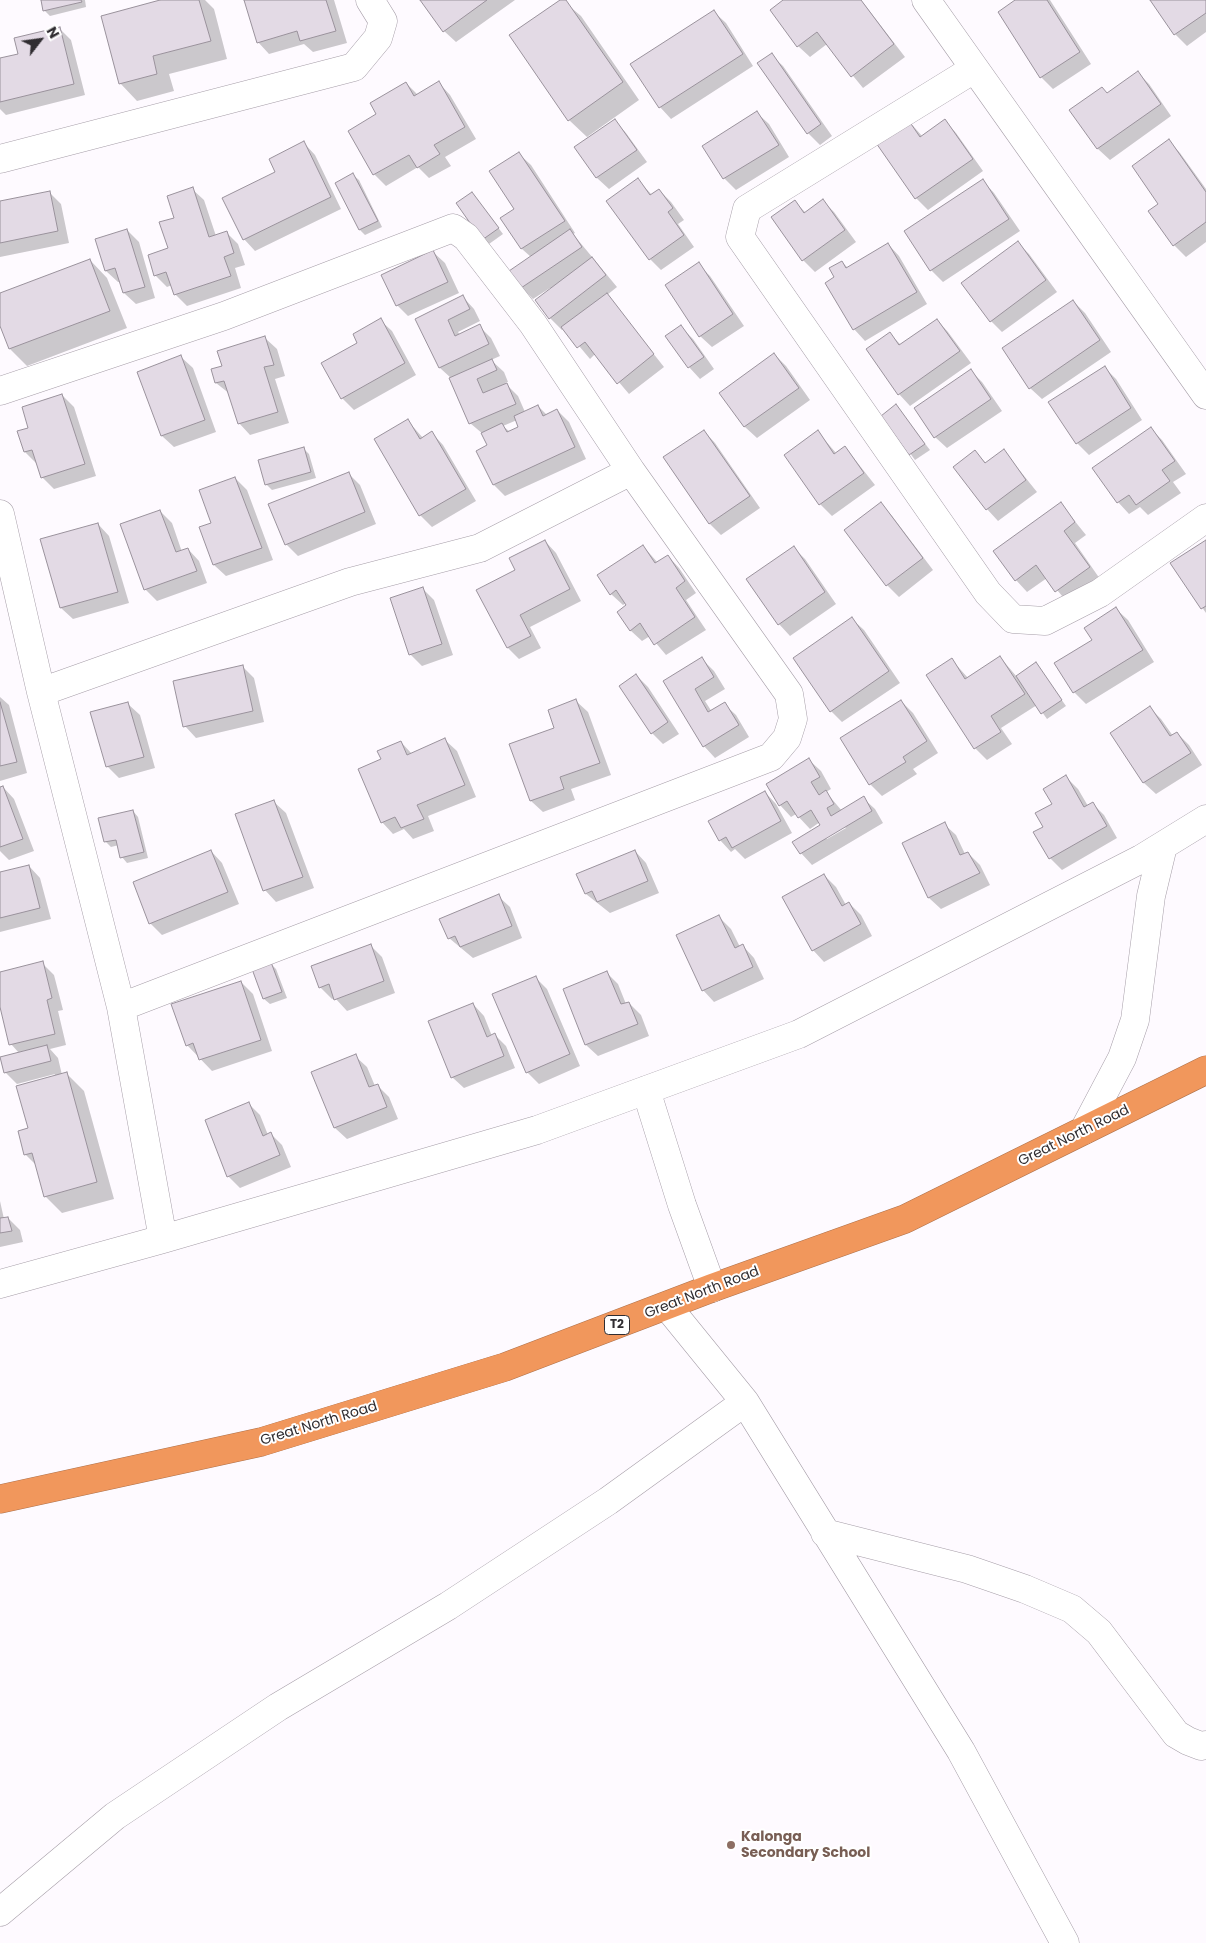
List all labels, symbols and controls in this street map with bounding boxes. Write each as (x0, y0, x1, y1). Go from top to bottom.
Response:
north arrow (15, 15, 65, 65)
text: N (42, 23, 64, 42)
street label: Great North Road (1016, 1102, 1132, 1170)
street label: Great North Road (642, 1263, 762, 1323)
road number: T2 (604, 1316, 630, 1334)
street label: Great North Road (259, 1398, 379, 1450)
place label: Kalonga Secondary School (741, 1829, 870, 1861)
marker: Kalonga Secondary School (725, 1839, 737, 1851)

